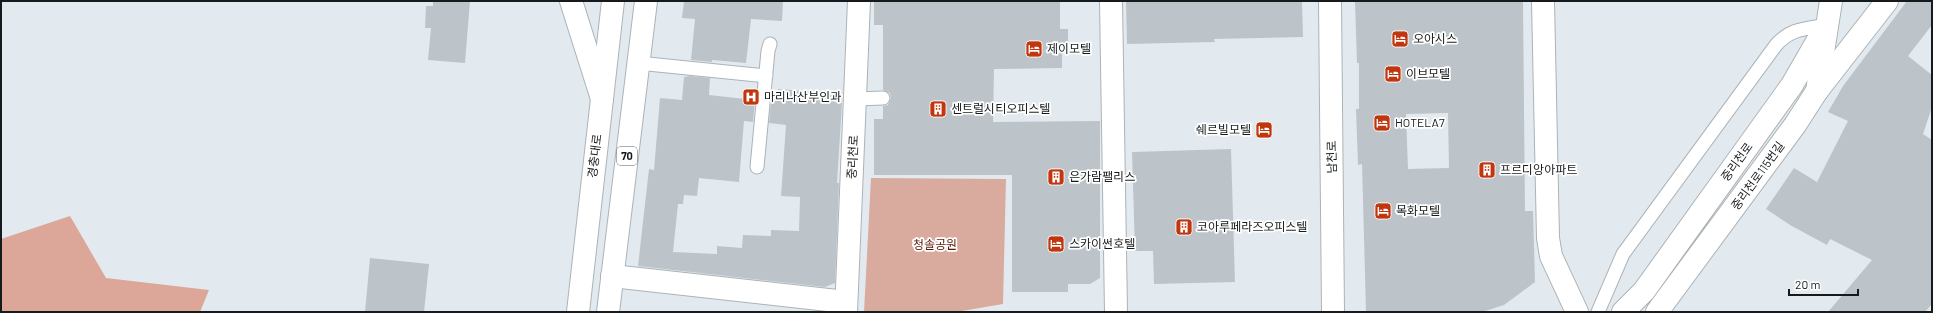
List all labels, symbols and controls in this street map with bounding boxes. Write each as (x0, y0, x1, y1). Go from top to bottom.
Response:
hotel icon: 오아시스 (1390, 29, 1410, 49)
place label: 오아시스 (1413, 31, 1457, 45)
hotel icon: 제이모텔 (1024, 39, 1044, 59)
place label: 제이모텔 (1047, 41, 1091, 55)
hotel icon: 이브모텔 (1383, 64, 1403, 84)
place label: 이브모텔 (1406, 66, 1450, 80)
hospital icon: 마리나산부인과 (741, 87, 761, 107)
place label: 마리나산부인과 (764, 89, 841, 103)
building icon: 센트럴시티오피스텔 (928, 99, 948, 119)
place label: 센트럴시티오피스텔 (951, 101, 1050, 115)
hotel icon: HOTELA7 (1372, 113, 1392, 133)
place label: HOTELA7 (1395, 115, 1445, 129)
hotel icon: 쉐르빌모텔 (1254, 120, 1274, 140)
place label: 쉐르빌모텔 (1196, 122, 1251, 136)
street label: 경충대로 (584, 133, 604, 179)
street label: 중리천로 (844, 135, 860, 179)
street label: 중리천로 (1718, 139, 1755, 183)
street label: 중리천로115번길 (1728, 139, 1787, 212)
street label: 남천로 (1324, 140, 1338, 174)
road number: 70 (617, 147, 637, 165)
building icon: 프르디앙아파트 (1477, 160, 1497, 180)
place label: 프르디앙아파트 (1500, 162, 1577, 176)
building icon: 은가람팰리스 (1046, 167, 1066, 187)
place label: 은가람팰리스 (1069, 169, 1135, 183)
hotel icon: 목화모텔 (1373, 201, 1393, 221)
place label: 목화모텔 (1396, 203, 1440, 217)
building icon: 코아루페라즈오피스텔 (1174, 217, 1194, 237)
place label: 코아루페라즈오피스텔 (1197, 219, 1307, 233)
hotel icon: 스카이썬호텔 (1046, 234, 1066, 254)
place label: 스카이썬호텔 (1069, 236, 1135, 250)
park label: 청솔공원 (913, 237, 957, 251)
scale bar (1789, 271, 1858, 297)
text: 20 m (1795, 277, 1821, 291)

